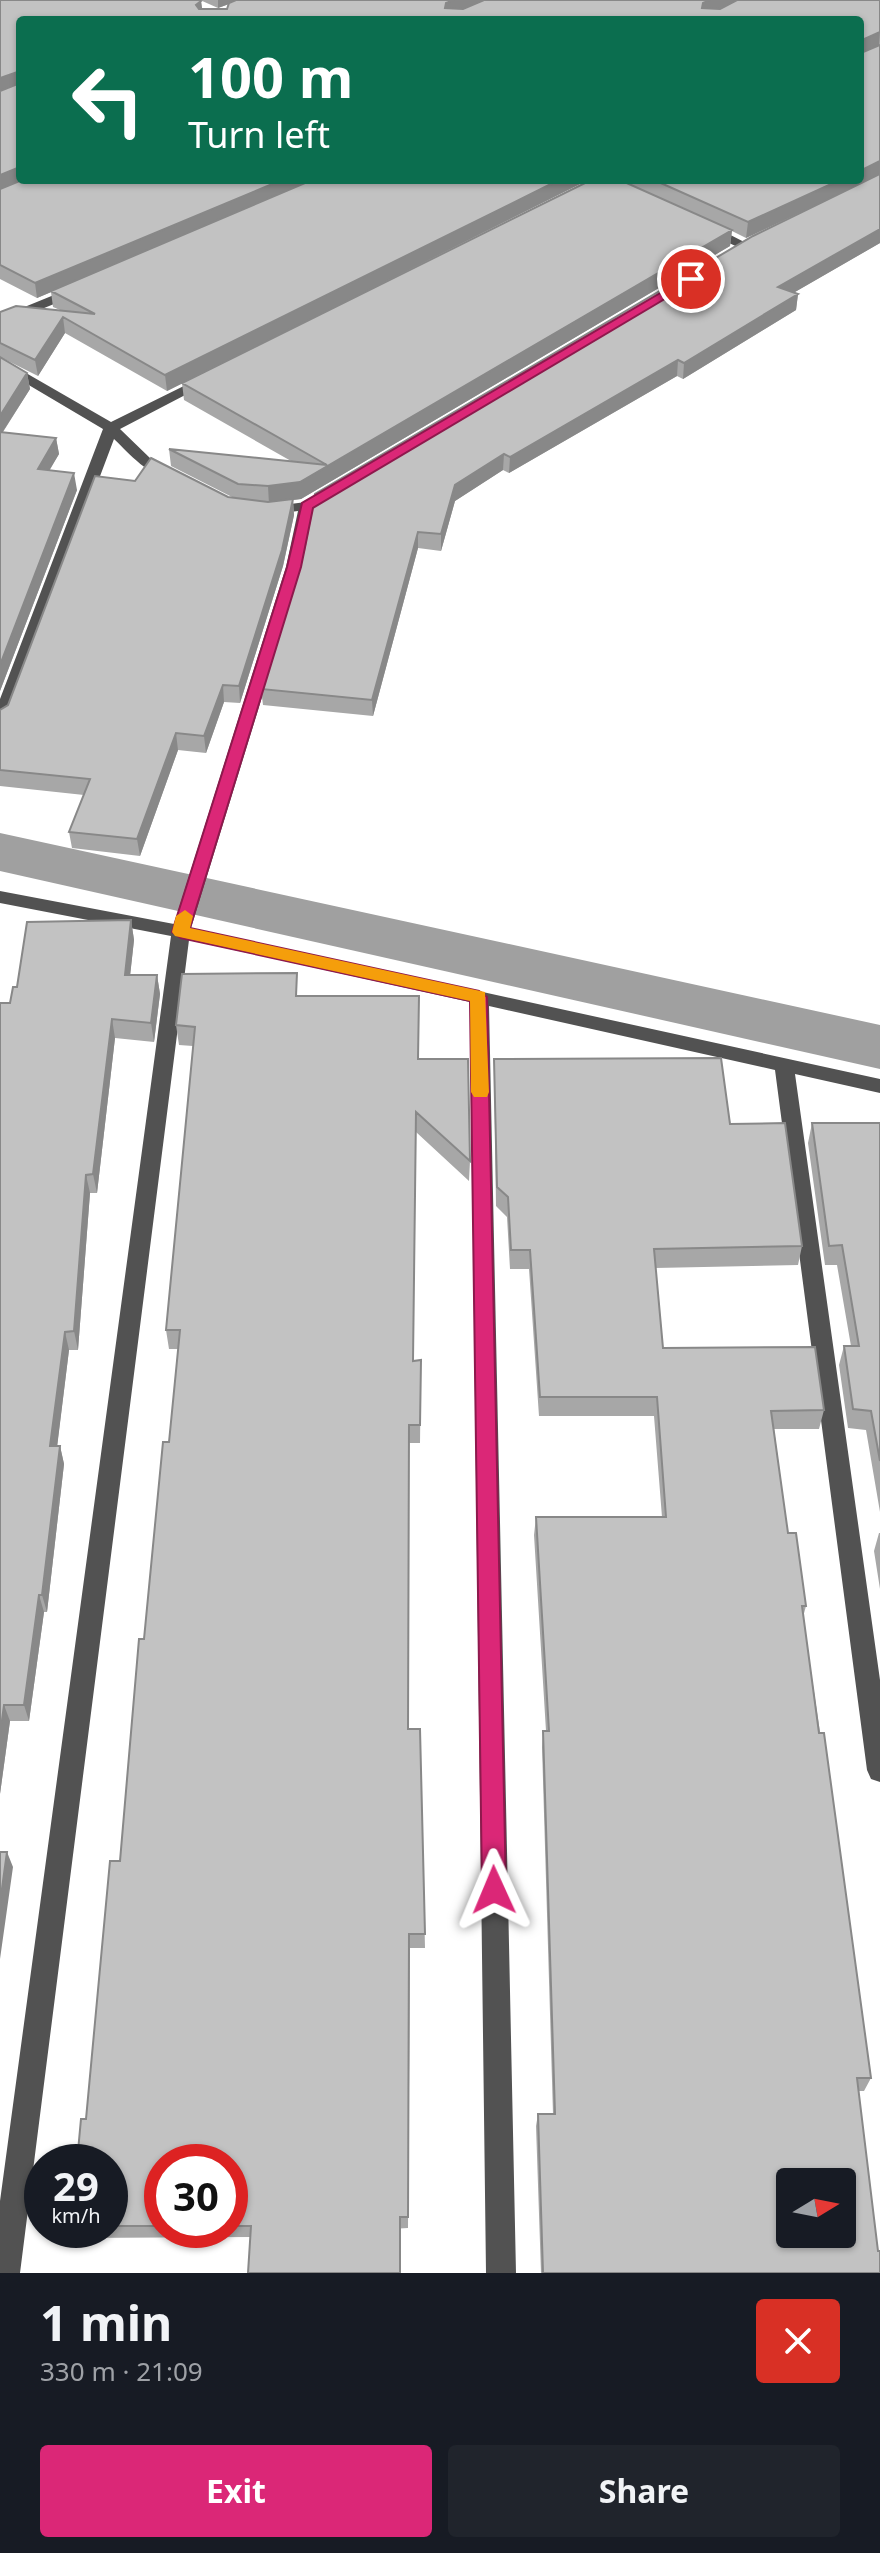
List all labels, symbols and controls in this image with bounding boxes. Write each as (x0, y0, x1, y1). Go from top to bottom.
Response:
text: 100 m (188, 38, 353, 114)
icon: left (56, 48, 160, 152)
text: Turn left (188, 110, 330, 159)
pin (657, 245, 725, 313)
icon: arrive (669, 257, 713, 301)
position arrow (452, 1848, 536, 1932)
speed limit sign: 30 (144, 2144, 248, 2248)
text: 29 (53, 2158, 99, 2213)
north arrow (776, 2168, 856, 2248)
map controls (776, 2168, 856, 2248)
text: km/h (51, 2202, 101, 2229)
text: 1 min (40, 2290, 172, 2355)
button: close (756, 2299, 840, 2383)
text: 330 m · 21:09 (40, 2353, 203, 2389)
button: Exit (40, 2445, 432, 2537)
button: Share (448, 2445, 840, 2537)

